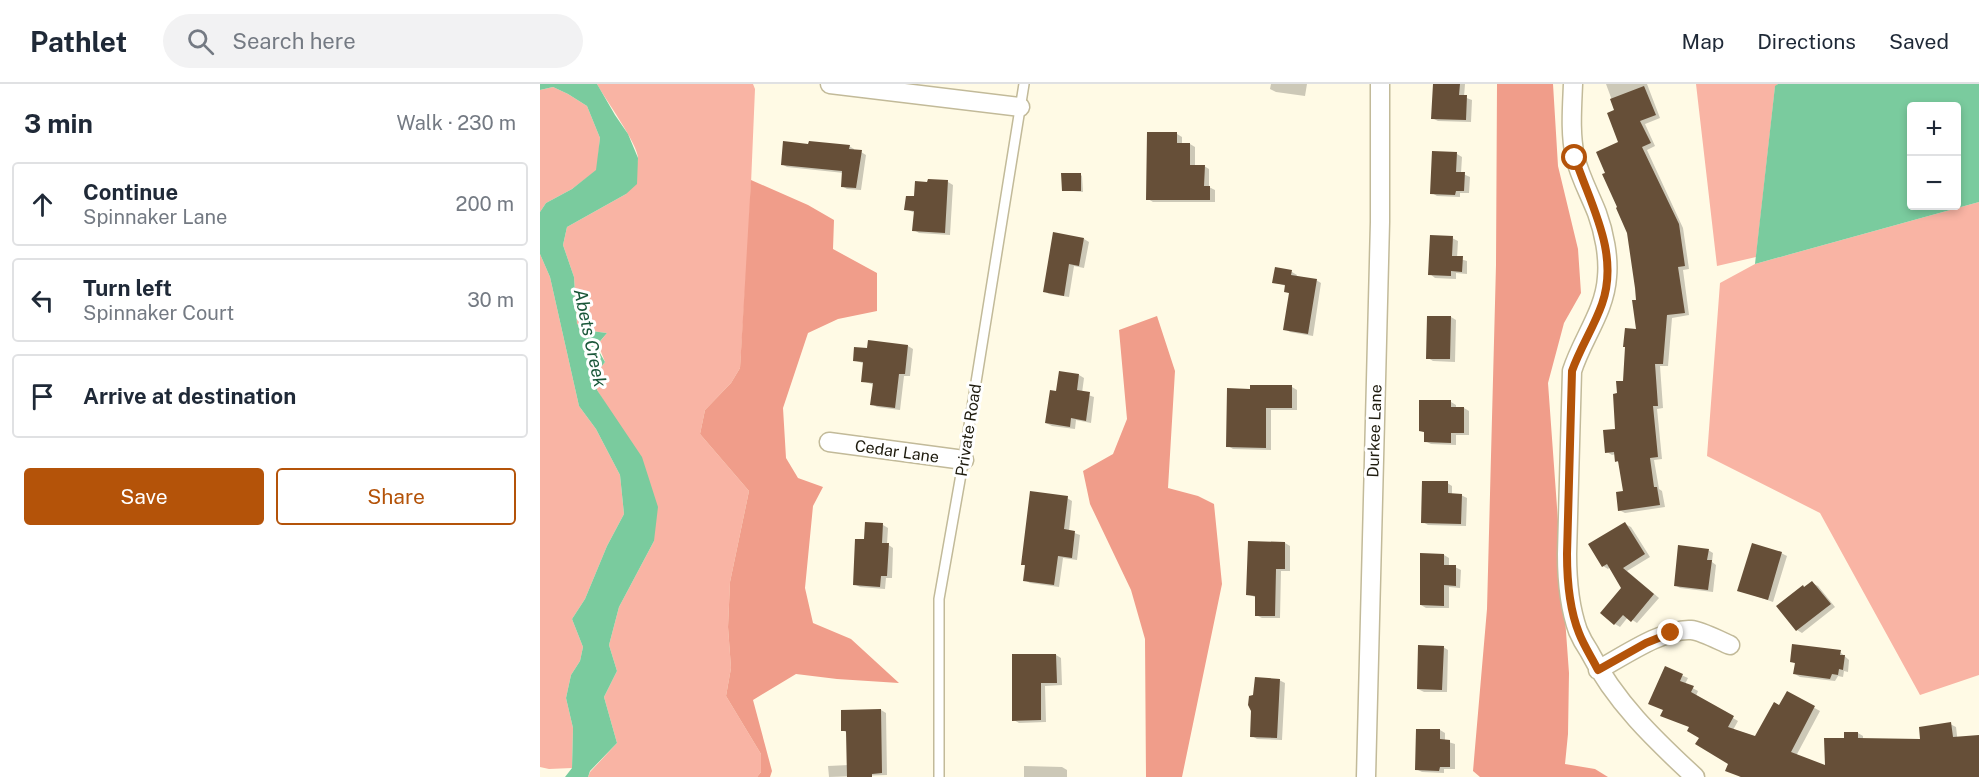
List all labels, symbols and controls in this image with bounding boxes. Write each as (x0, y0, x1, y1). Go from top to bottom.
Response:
search box (163, 14, 583, 68)
text: Pathlet (30, 25, 127, 58)
icon: search (184, 25, 217, 58)
text: Search here (232, 28, 356, 54)
text: Map (1682, 29, 1724, 54)
text: Directions (1757, 29, 1856, 54)
text: Saved (1889, 29, 1949, 54)
map controls (1907, 102, 1961, 210)
button: + (1907, 102, 1961, 156)
text: 3 min (24, 108, 93, 139)
text: Walk · 230 m (397, 111, 516, 135)
route start (1561, 144, 1587, 170)
button: − (1907, 156, 1961, 210)
text: Continue (83, 179, 178, 205)
icon: ahead (26, 188, 59, 221)
text: 200 m (456, 192, 514, 216)
text: Spinnaker Lane (83, 205, 227, 229)
text: Turn left (83, 275, 172, 301)
icon: left (26, 284, 59, 317)
water label: Abets Creek (570, 287, 611, 389)
text: 30 m (467, 288, 514, 312)
text: Spinnaker Court (83, 301, 234, 325)
icon: arrive (26, 380, 59, 413)
street label: Private Road (952, 382, 985, 478)
text: Arrive at destination (83, 383, 296, 409)
street label: Durkee Lane (1363, 384, 1386, 478)
street label: Cedar Lane (854, 436, 940, 467)
button: Save (24, 468, 264, 525)
button: Share (276, 468, 516, 525)
route end (1657, 619, 1683, 645)

